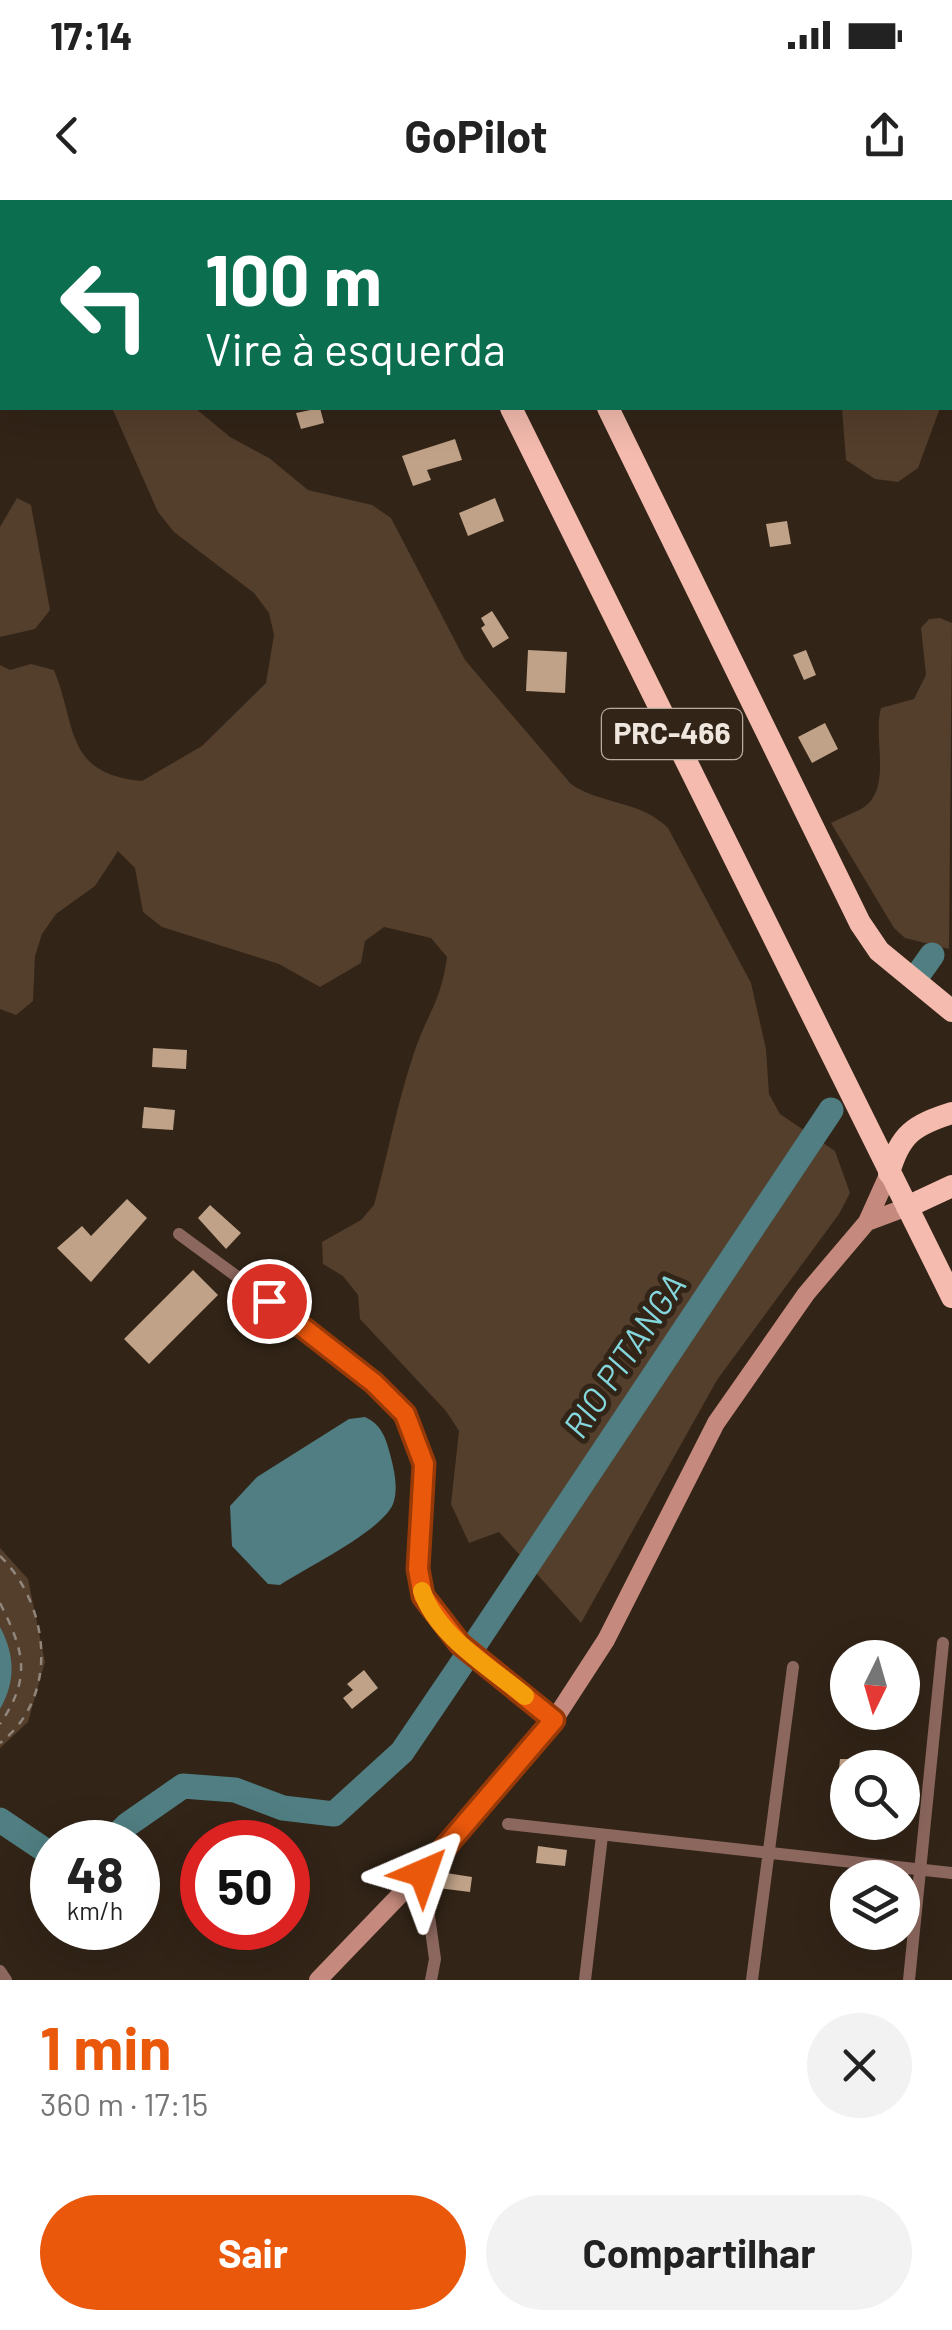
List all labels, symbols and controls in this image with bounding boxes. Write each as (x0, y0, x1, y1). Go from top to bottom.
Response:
text: 17:14 (50, 12, 133, 58)
icon: back (40, 108, 95, 163)
text: GoPilot (404, 108, 548, 162)
icon: share (857, 108, 912, 163)
text: 100 m (205, 236, 382, 320)
icon: left (40, 240, 170, 370)
text: Vire à esquerda (205, 321, 506, 375)
road number: PRC-466 (602, 709, 742, 759)
pin (227, 1259, 312, 1344)
water label: RIO PITANGA (553, 1265, 694, 1445)
icon: arrive (242, 1274, 297, 1329)
north arrow (830, 1640, 920, 1730)
map controls (830, 1640, 920, 1950)
button: search (830, 1750, 920, 1840)
speed limit sign: 50 (180, 1820, 310, 1950)
position arrow (371, 1821, 475, 1925)
text: 48 (66, 1843, 124, 1903)
button: layers (830, 1860, 920, 1950)
text: km/h (67, 1895, 123, 1925)
text: 1 min (40, 2010, 171, 2082)
button: close (807, 2013, 912, 2118)
text: 360 m · 17:15 (40, 2084, 208, 2122)
button: Sair (40, 2195, 466, 2310)
button: Compartilhar (486, 2195, 912, 2310)

